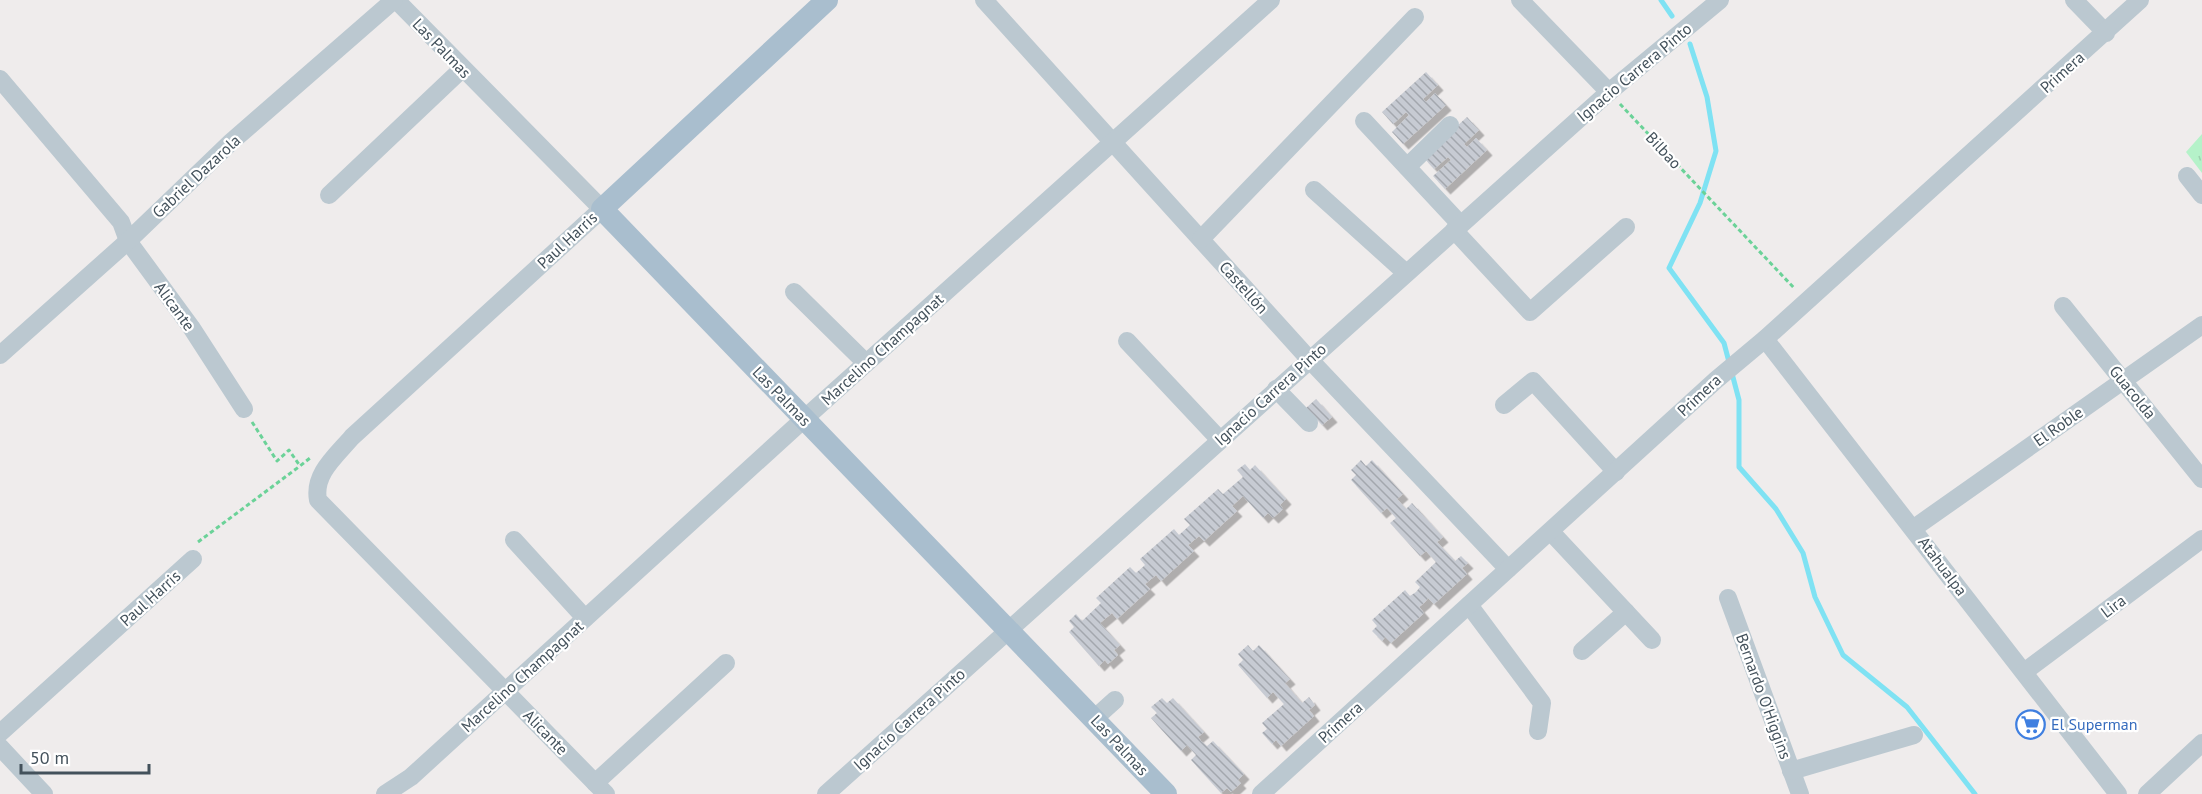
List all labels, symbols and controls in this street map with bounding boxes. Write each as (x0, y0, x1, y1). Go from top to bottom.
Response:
street label: Las Palmas (409, 14, 476, 82)
street label: Ignacio Carrera Pinto (1573, 18, 1695, 126)
street label: Primera (2036, 47, 2088, 97)
street label: Bilbao (1642, 127, 1686, 173)
street label: Gabriel Dazarola (148, 130, 244, 222)
street label: Paul Harris (533, 207, 601, 273)
street label: Castellón (1215, 257, 1273, 317)
street label: Alicante (151, 278, 199, 334)
street label: Marcelino Champagnat (817, 288, 948, 409)
street label: Ignacio Carrera Pinto (1210, 339, 1330, 449)
street label: Guacolda (2105, 361, 2161, 423)
street label: Las Palmas (749, 362, 816, 430)
street label: Primera (1673, 370, 1725, 420)
street label: El Roble (2029, 402, 2087, 450)
street label: Atahualpa (1914, 532, 1972, 600)
street label: Paul Harris (116, 565, 185, 630)
street label: Lira (2097, 590, 2129, 622)
street label: Marcelino Champagnat (457, 615, 588, 736)
street label: Bernardo O'Higgins (1732, 630, 1796, 762)
street label: Ignacio Carrera Pinto (849, 664, 969, 774)
street label: Primera (1314, 697, 1366, 747)
street label: Alicante (519, 705, 573, 759)
supermarket icon: El Superman (2014, 708, 2046, 740)
street label: Las Palmas (1087, 711, 1153, 780)
place label: El Superman (2051, 714, 2138, 734)
scale bar (21, 737, 148, 775)
text: 50 m (30, 746, 69, 769)

